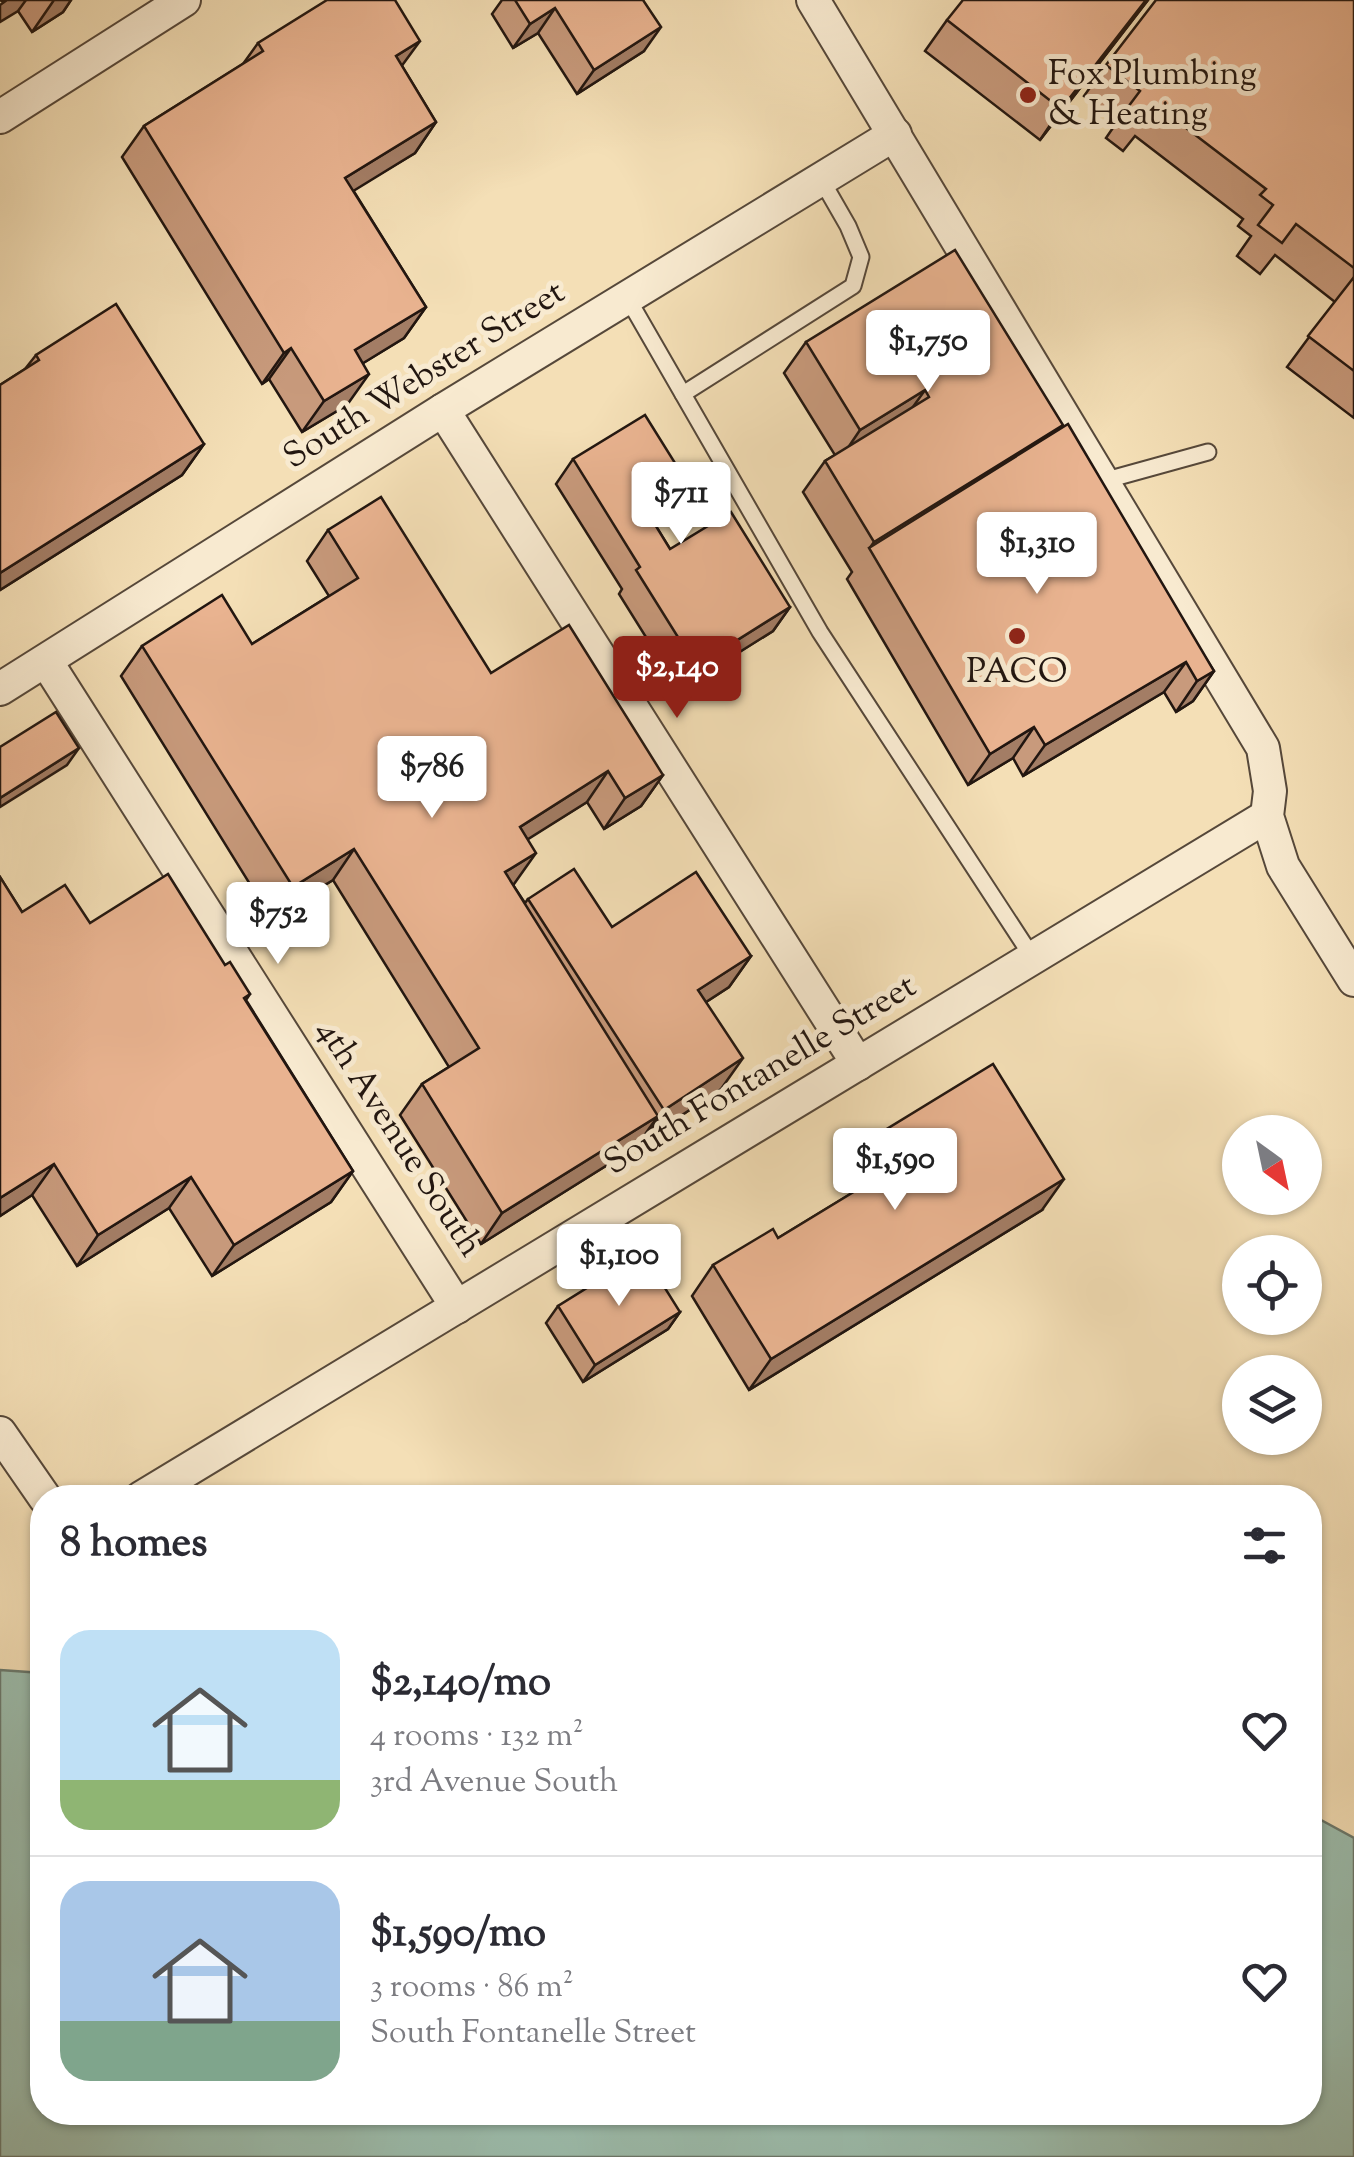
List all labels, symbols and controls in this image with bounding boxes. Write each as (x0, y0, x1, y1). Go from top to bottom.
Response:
place label: Fox Plumbing & Heating (1048, 50, 1257, 141)
marker: Fox Plumbing & Heating (1017, 84, 1039, 106)
street label: South Webster Street (274, 269, 576, 483)
pin: $1,750 (847, 310, 1009, 395)
text: $1,750 (888, 319, 968, 365)
pin: $711 (622, 462, 740, 547)
text: $711 (654, 471, 708, 517)
pin: $1,310 (956, 512, 1118, 597)
text: $1,310 (999, 521, 1075, 567)
marker: PACO (1006, 625, 1028, 647)
pin: $2,140 (596, 636, 758, 721)
text: $2,140 (635, 645, 719, 691)
place label: PACO (966, 648, 1068, 699)
pin: $786 (373, 736, 491, 821)
text: $786 (400, 745, 465, 791)
pin: $752 (219, 882, 337, 967)
text: $752 (248, 891, 308, 937)
street label: South Fontanelle Street (595, 962, 927, 1190)
street label: 4th Avenue South (302, 1010, 494, 1268)
north arrow (1222, 1115, 1322, 1215)
map controls (1222, 1115, 1322, 1455)
pin: $1,590 (814, 1128, 976, 1213)
text: $1,590 (855, 1137, 935, 1183)
pin: $1,100 (538, 1224, 700, 1309)
text: $1,100 (579, 1233, 659, 1279)
button: locate (1222, 1235, 1322, 1335)
button: layers (1222, 1355, 1322, 1455)
text: 8 homes (60, 1515, 208, 1575)
icon: filters (1237, 1518, 1292, 1573)
text: $2,140/mo (370, 1654, 551, 1714)
icon: home (140, 1670, 260, 1790)
icon: heart (1237, 1703, 1292, 1758)
text: 4 rooms · 132 m² (370, 1714, 584, 1760)
text: 3rd Avenue South (370, 1760, 618, 1806)
text: $1,590/mo (370, 1905, 546, 1965)
icon: home (140, 1921, 260, 2041)
icon: heart (1237, 1954, 1292, 2009)
text: 3 rooms · 86 m² (370, 1965, 573, 2011)
text: South Fontanelle Street (370, 2011, 696, 2057)

